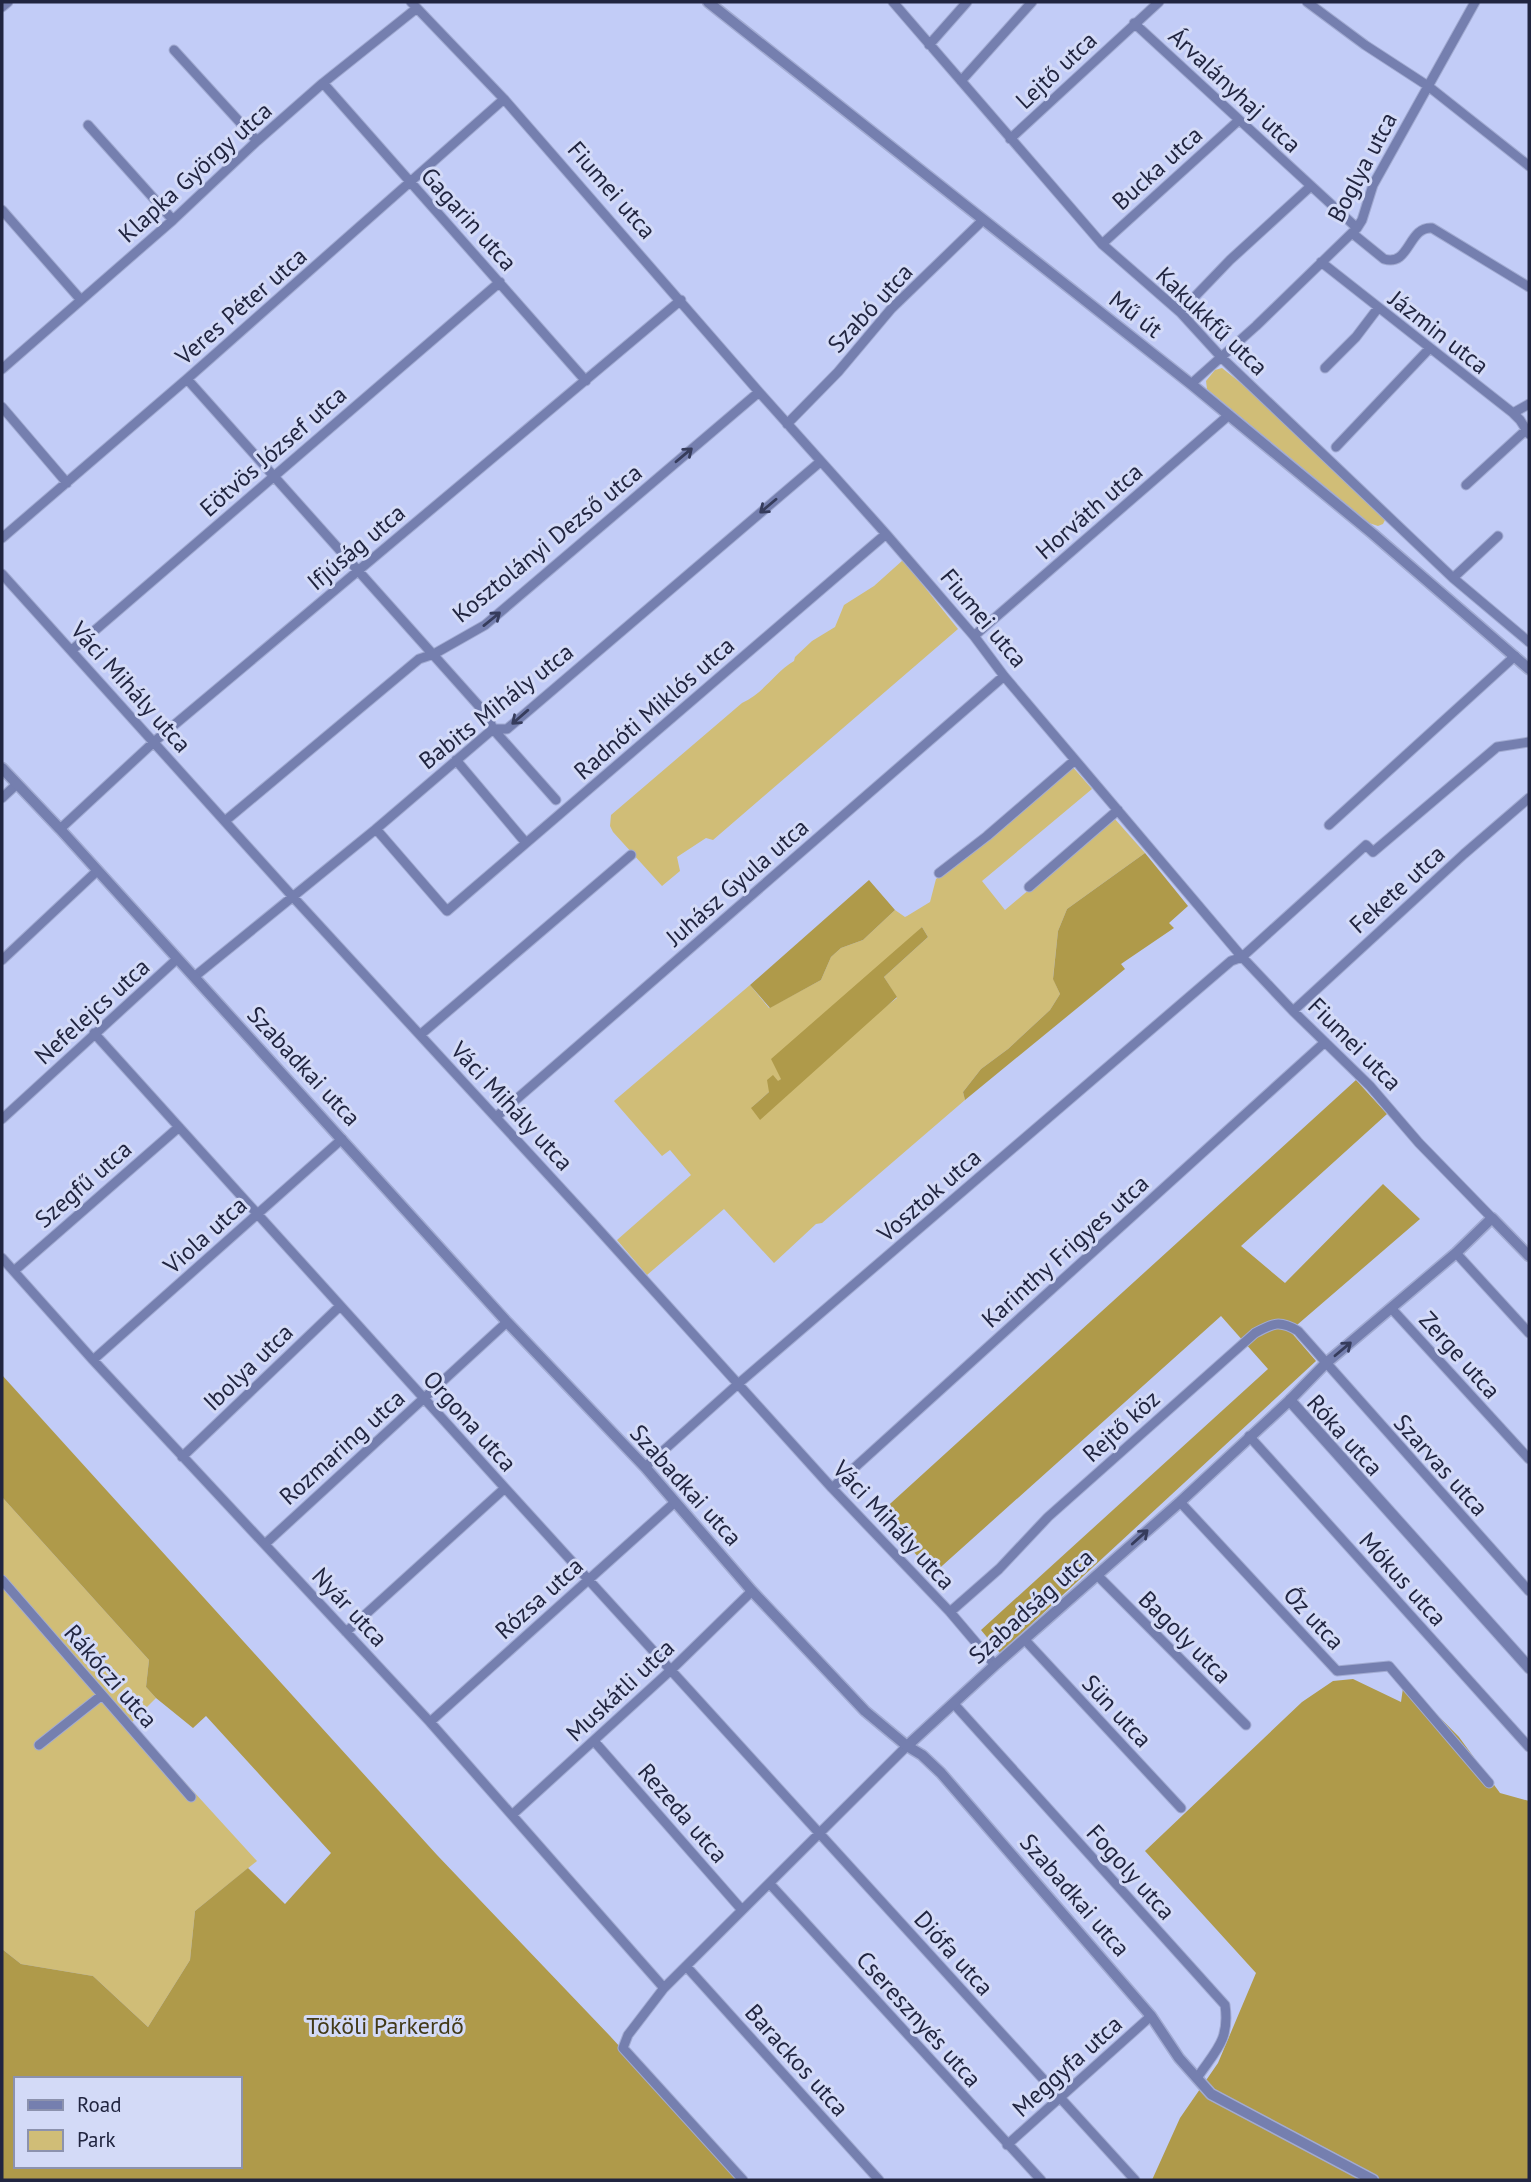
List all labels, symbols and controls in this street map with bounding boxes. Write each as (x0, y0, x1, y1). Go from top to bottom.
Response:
street label: Árvalányhaj utca (1162, 21, 1308, 159)
street label: Lejtő utca (1009, 24, 1103, 116)
street label: Klapka György utca (112, 95, 278, 249)
street label: Boglya utca (1320, 107, 1404, 227)
street label: Bucka utca (1105, 119, 1209, 217)
street label: Fiumei utca (561, 135, 663, 245)
street label: Gagarin utca (414, 161, 524, 277)
street label: Veres Péter utca (168, 240, 313, 372)
street label: Szabó utca (821, 257, 919, 359)
street label: Kakukkfű utca (1149, 260, 1275, 382)
street label: Mű út (1103, 283, 1169, 345)
street label: Jázmin utca (1382, 283, 1495, 381)
street label: Eötvös József utca (193, 379, 353, 523)
one-way arrow (675, 448, 693, 464)
street label: Horváth utca (1029, 456, 1149, 566)
street label: Kosztolányi Dezső utca (446, 457, 648, 629)
street label: Ifjúság utca (301, 497, 411, 597)
one-way arrow (759, 498, 777, 514)
street label: Fiumei utca (934, 562, 1034, 674)
one-way arrow (482, 611, 500, 626)
street label: Váci Mihály utca (63, 614, 198, 759)
street label: Radnóti Miklós utca (567, 630, 741, 786)
street label: Babits Mihály utca (413, 636, 579, 776)
one-way arrow (511, 709, 529, 725)
street label: Juhász Gyula utca (658, 812, 815, 953)
street label: Fekete utca (1343, 838, 1451, 940)
street label: Nefelejcs utca (28, 951, 156, 1071)
street label: Fiumei utca (1302, 991, 1408, 1097)
street label: Szabadkai utca (241, 1000, 367, 1132)
street label: Váci Mihály utca (443, 1034, 580, 1177)
street label: Szegfű utca (28, 1133, 138, 1235)
street label: Vosztok utca (870, 1142, 987, 1249)
street label: Karinthy Frigyes utca (975, 1168, 1155, 1334)
street label: Viola utca (156, 1189, 253, 1281)
street label: Zerge utca (1413, 1305, 1507, 1405)
street label: Ibolya utca (197, 1317, 299, 1417)
one-way arrow (1333, 1341, 1351, 1357)
street label: Orgona utca (417, 1364, 523, 1478)
street label: Rozmaring utca (273, 1383, 411, 1511)
street label: Rejtő köz (1076, 1383, 1166, 1469)
street label: Róka utca (1300, 1388, 1390, 1482)
street label: Szarvas utca (1387, 1407, 1495, 1523)
street label: Szabadkai utca (623, 1418, 749, 1552)
street label: Váci Mihály utca (825, 1453, 962, 1596)
street label: Mókus utca (1353, 1525, 1453, 1633)
one-way arrow (1131, 1529, 1149, 1545)
street label: Szabadság utca (962, 1542, 1100, 1670)
street label: Rózsa utca (488, 1550, 590, 1646)
street label: Nyár utca (305, 1561, 395, 1653)
street label: Őz utca (1277, 1580, 1351, 1656)
street label: Bagoly utca (1132, 1584, 1238, 1690)
street label: Rákóczi utca (57, 1618, 165, 1734)
street label: Muskátli utca (559, 1632, 681, 1748)
street label: Sün utca (1075, 1668, 1159, 1754)
street label: Rezeda utca (631, 1757, 735, 1869)
street label: Fogoly utca (1080, 1818, 1182, 1926)
street label: Szabadkai utca (1013, 1827, 1137, 1963)
street label: Diófa utca (908, 1904, 1000, 2002)
street label: Cseresznyés utca (850, 1944, 988, 2094)
street label: Barackos utca (738, 1997, 856, 2123)
street label: Meggyfa utca (1006, 2009, 1128, 2123)
park label: Tököli Parkerdő (306, 2010, 464, 2041)
legend (14, 2077, 242, 2168)
text: Road (77, 2091, 121, 2118)
text: Park (77, 2126, 116, 2153)

